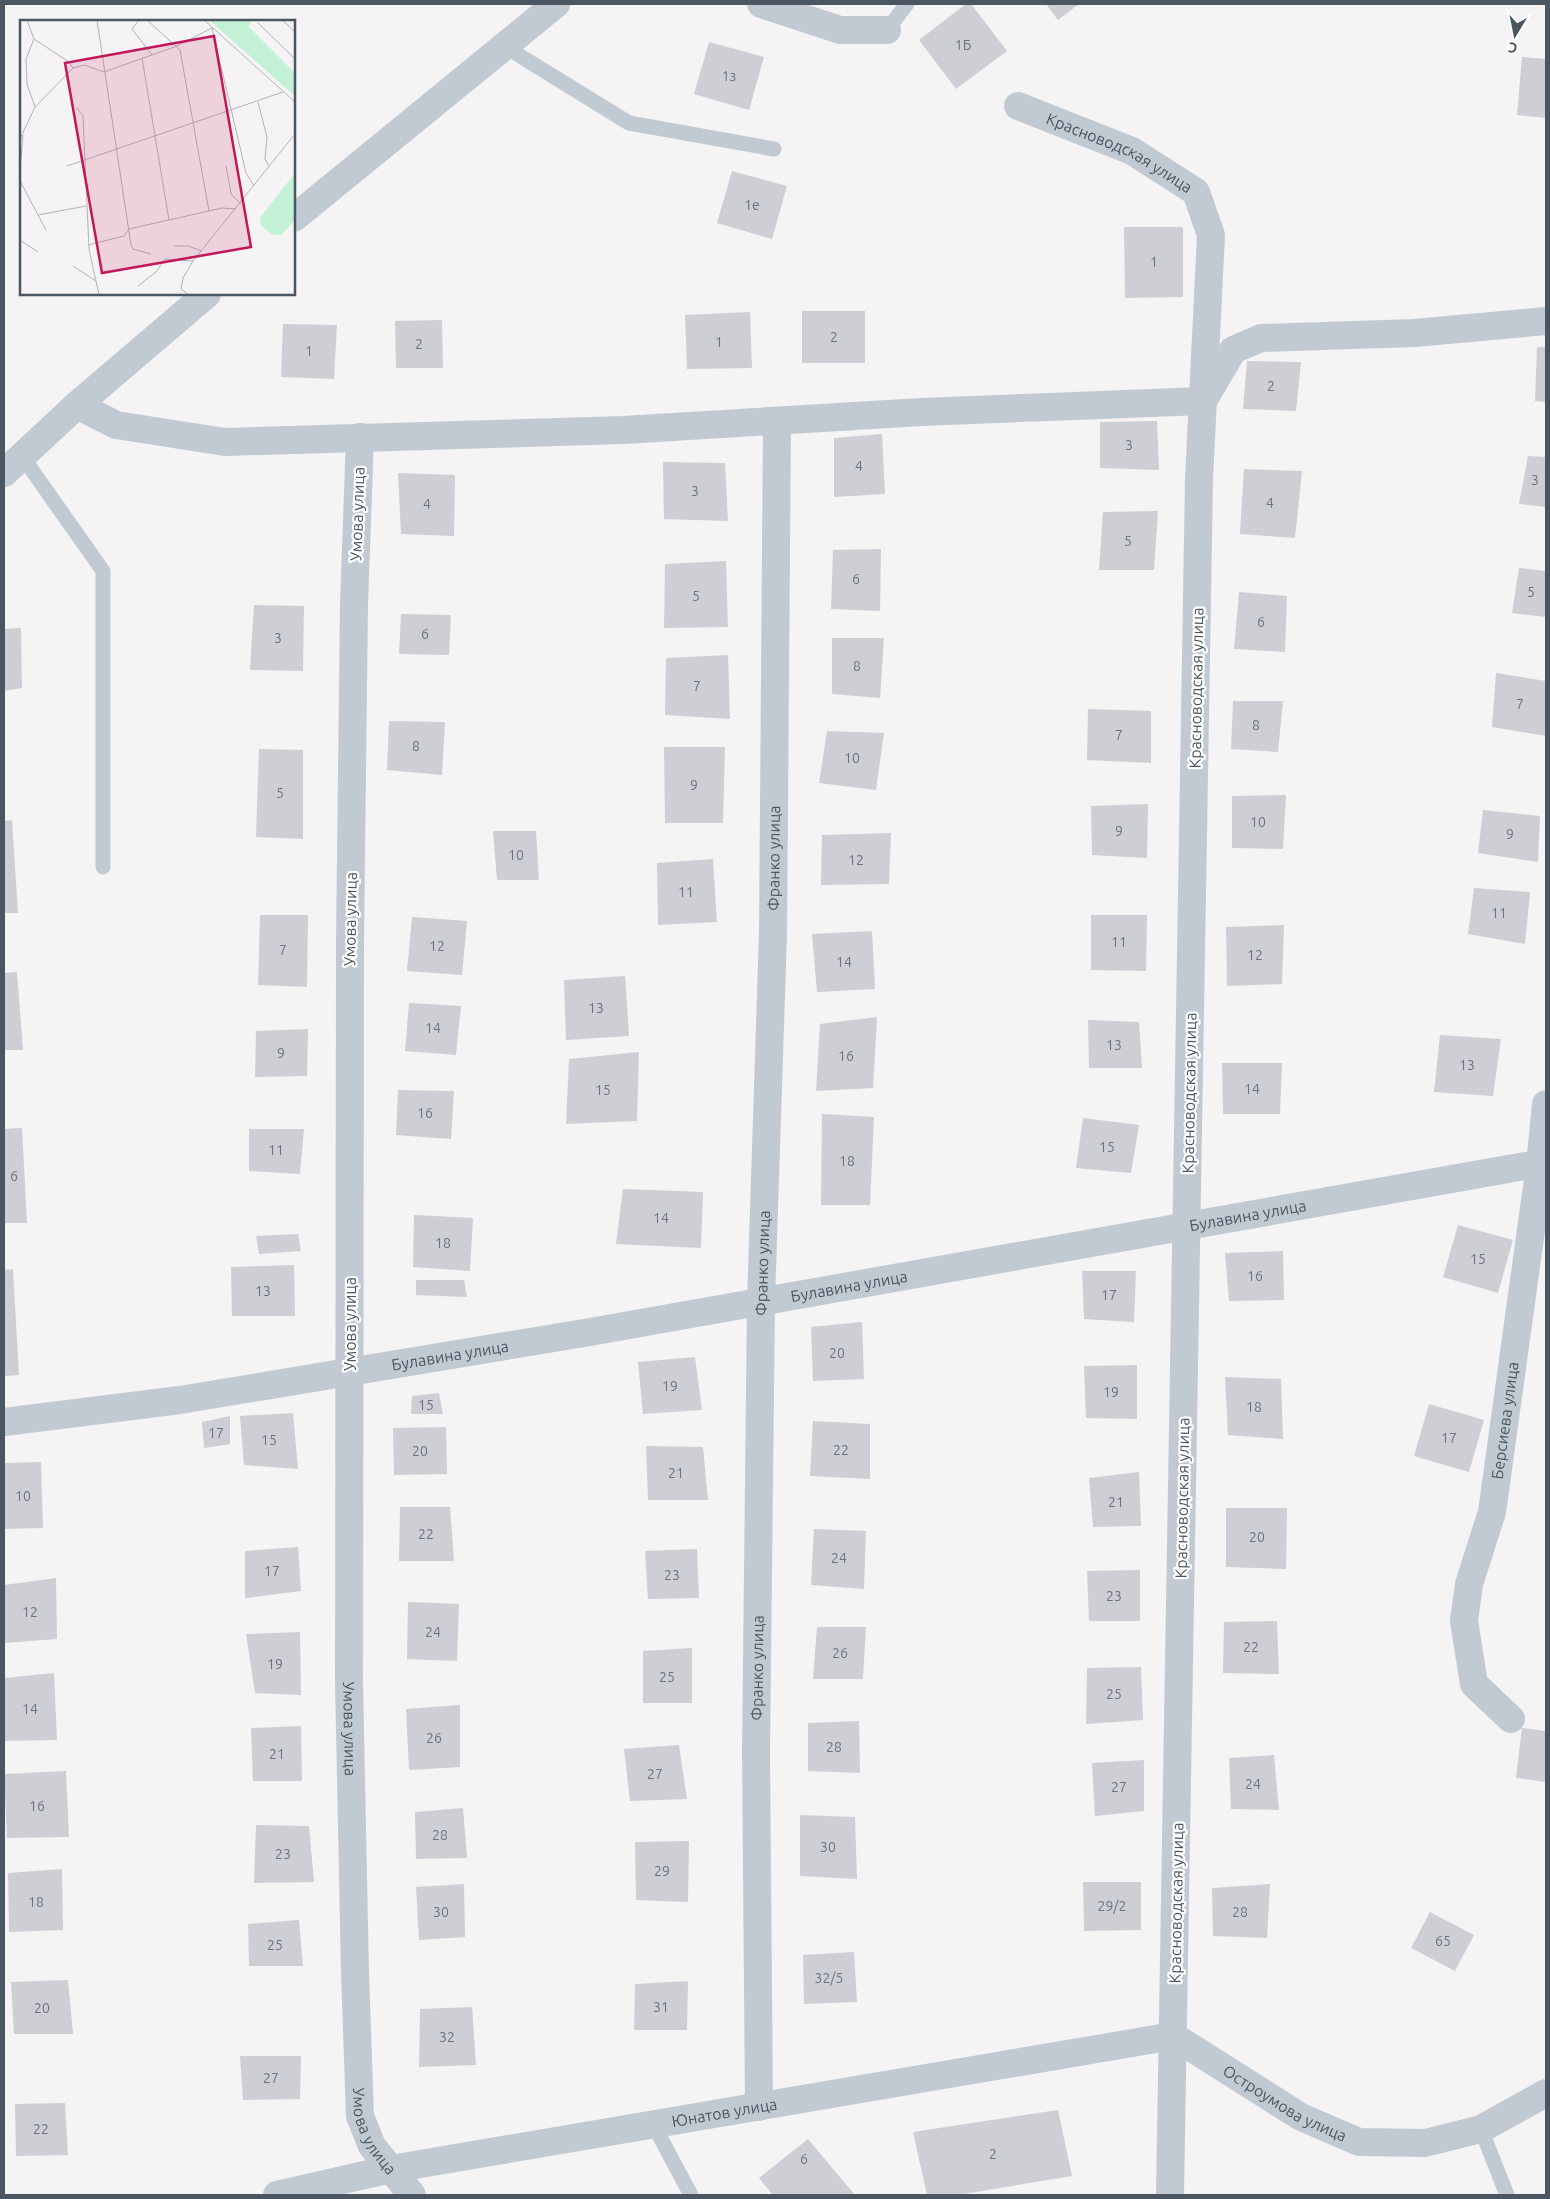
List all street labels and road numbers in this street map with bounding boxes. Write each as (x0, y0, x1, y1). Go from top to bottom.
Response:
street label: Красноводская улица (1044, 109, 1196, 196)
street label: Умова улица (346, 467, 368, 561)
street label: Красноводская улица (1186, 607, 1206, 769)
street label: Франко улица (764, 805, 783, 911)
street label: Умова улица (340, 872, 360, 966)
street label: Красноводская улица (1179, 1012, 1199, 1174)
street label: Булавина улица (1188, 1196, 1308, 1234)
street label: Франко улица (752, 1210, 773, 1316)
street label: Булавина улица (789, 1267, 909, 1305)
street label: Умова улица (341, 1277, 359, 1371)
street label: Булавина улица (390, 1337, 510, 1374)
street label: Берсиева улица (1488, 1361, 1522, 1480)
street label: Красноводская улица (1172, 1417, 1192, 1579)
street label: Франко улица (747, 1615, 767, 1721)
street label: Умова улица (340, 1682, 360, 1776)
street label: Красноводская улица (1166, 1822, 1186, 1984)
street label: Остроумова улица (1220, 2061, 1350, 2145)
street label: Умова улица (350, 2087, 400, 2178)
street label: Юнатов улица (670, 2094, 778, 2130)

